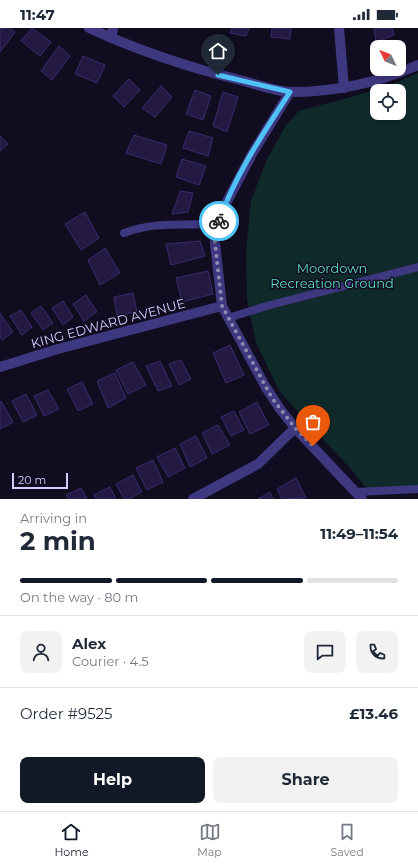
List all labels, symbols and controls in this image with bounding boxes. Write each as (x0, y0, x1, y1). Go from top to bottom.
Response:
text: 11:47 (20, 5, 55, 24)
pin (201, 34, 235, 75)
icon: home (207, 40, 229, 62)
north arrow (370, 40, 406, 76)
map controls (370, 40, 406, 120)
button: locate (370, 84, 406, 120)
courier (199, 201, 239, 241)
icon: bike (208, 210, 230, 232)
park label: Moordown Recreation Ground (270, 260, 394, 291)
street label: KING EDWARD AVENUE (29, 295, 187, 351)
pin (296, 405, 330, 446)
icon: bag (302, 411, 324, 433)
scale bar (12, 471, 68, 490)
text: 20 m (18, 473, 46, 487)
text: Arriving in (20, 510, 87, 526)
text: 11:49–11:54 (320, 524, 398, 543)
text: 2 min (20, 525, 96, 557)
text: On the way · 80 m (20, 589, 138, 605)
button: person (20, 631, 62, 673)
button: chat (304, 631, 346, 673)
button: phone (356, 631, 398, 673)
text: Alex (72, 634, 106, 653)
text: Courier · 4.5 (72, 653, 149, 669)
text: Order #9525 (20, 704, 113, 723)
text: £13.46 (349, 704, 398, 723)
button: Help (20, 757, 205, 803)
button: Share (213, 757, 398, 803)
tab: Home (54, 821, 89, 859)
tab: Map (197, 821, 222, 859)
tab: Saved (331, 821, 364, 859)

